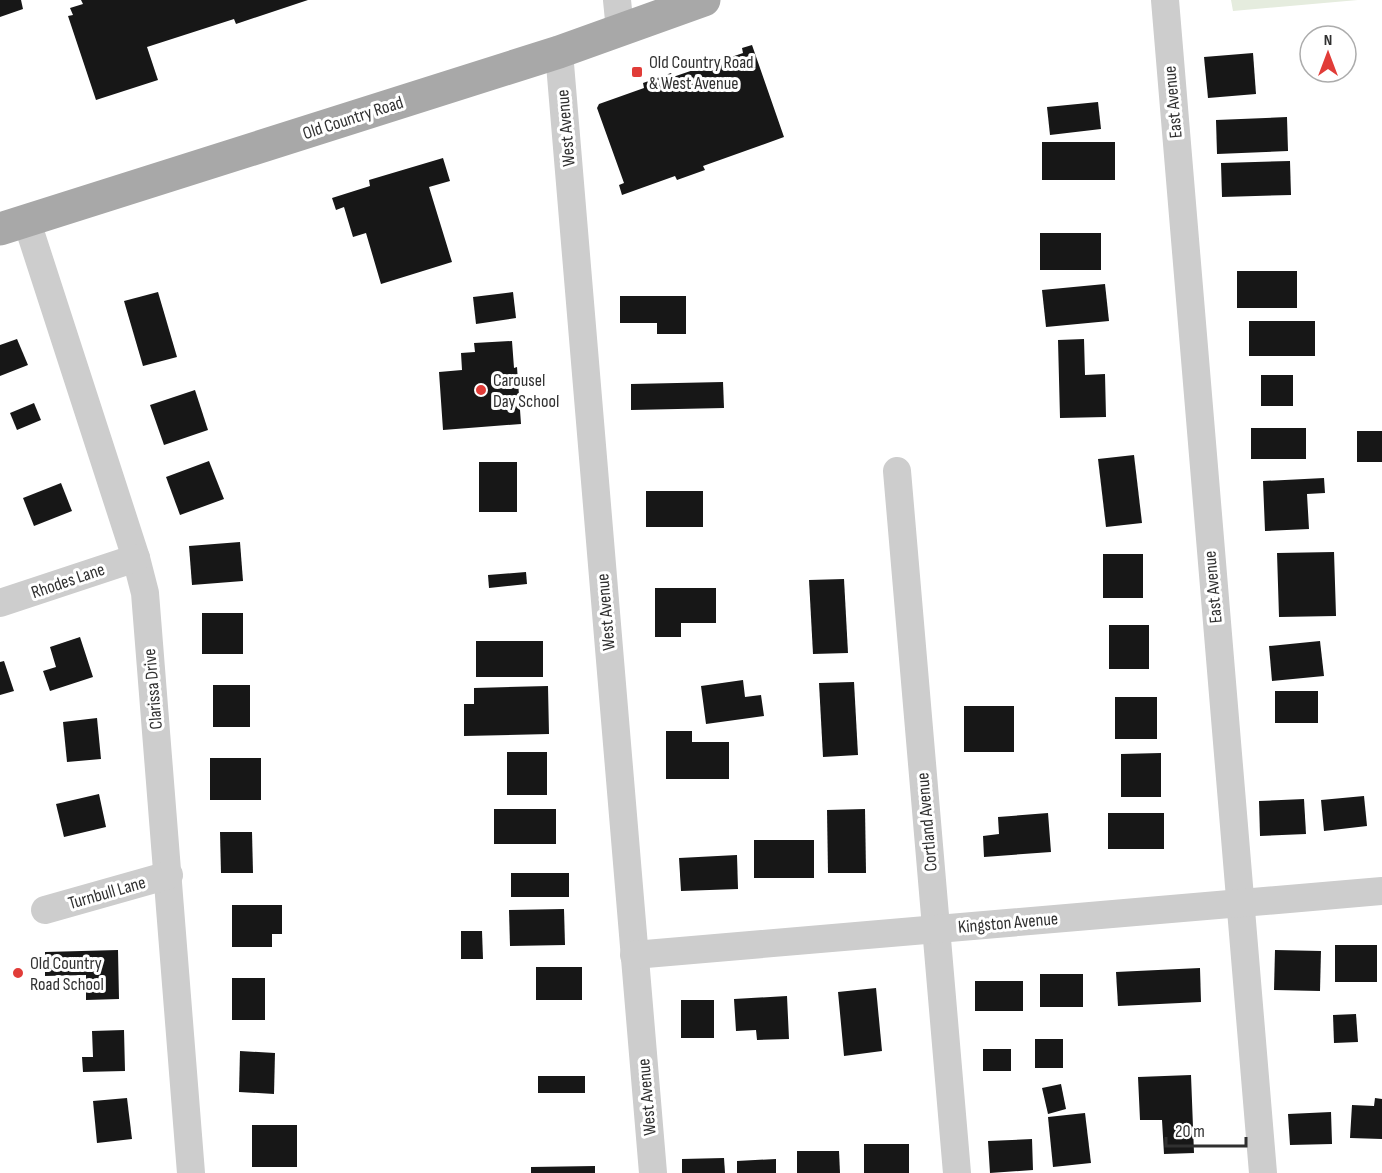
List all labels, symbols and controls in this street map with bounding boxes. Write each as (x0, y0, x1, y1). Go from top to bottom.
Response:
north arrow (1298, 24, 1358, 84)
text: N (1324, 31, 1332, 50)
place label: Old Country Road & West Avenue (649, 52, 754, 94)
marker: Old Country Road & West Avenue (630, 65, 644, 79)
street label: East Avenue (1159, 65, 1187, 139)
street label: West Avenue (552, 88, 580, 168)
street label: Old Country Road (300, 92, 406, 144)
place label: Carousel Day School (493, 370, 559, 412)
marker: Carousel Day School (474, 383, 488, 397)
street label: East Avenue (1199, 550, 1227, 624)
street label: Rhodes Lane (29, 559, 107, 603)
street label: West Avenue (592, 572, 620, 652)
street label: Clarissa Drive (139, 648, 167, 730)
street label: Cortland Avenue (912, 772, 942, 872)
street label: Turnbull Lane (66, 872, 148, 914)
street label: Kingston Avenue (957, 908, 1059, 938)
place label: Old Country Road School (30, 953, 104, 995)
marker: Old Country Road School (11, 966, 25, 980)
street label: West Avenue (633, 1057, 661, 1137)
scale bar (1166, 1110, 1246, 1148)
text: 20 m (1175, 1121, 1205, 1142)

